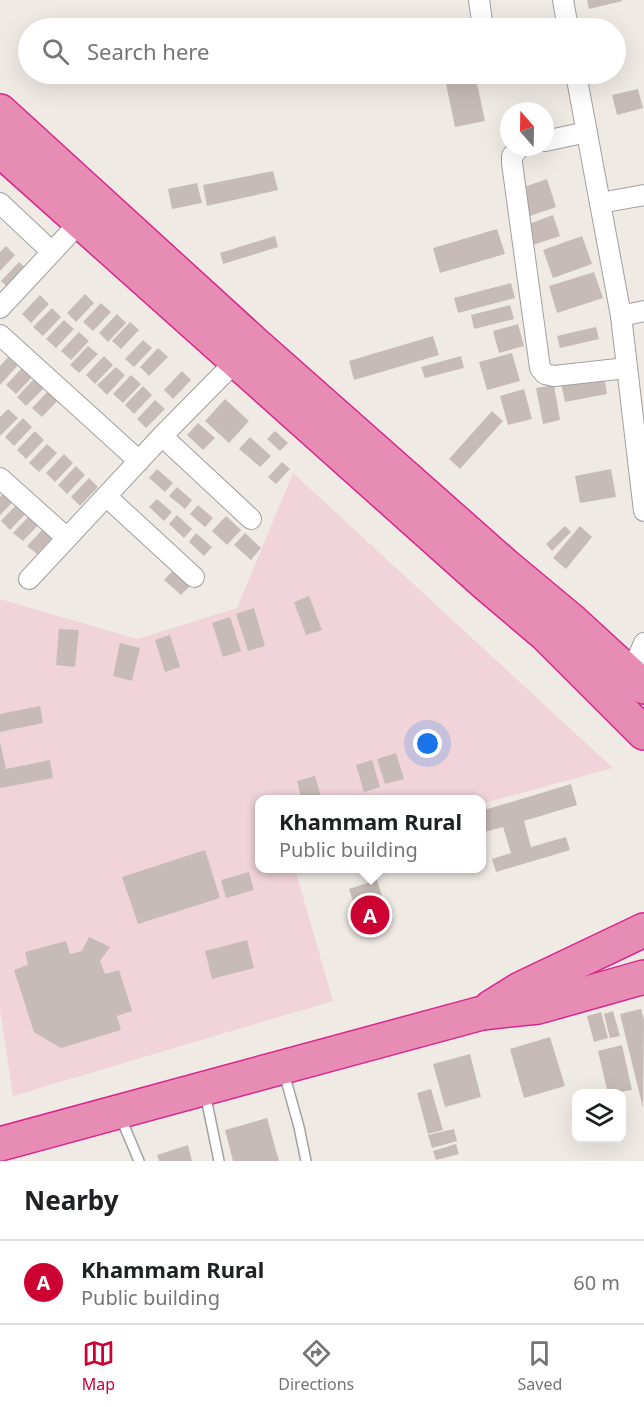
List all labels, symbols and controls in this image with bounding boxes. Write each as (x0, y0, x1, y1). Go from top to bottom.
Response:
search box (18, 18, 626, 84)
icon: search (39, 35, 72, 68)
text: Search here (87, 36, 209, 66)
north arrow (500, 102, 554, 156)
your location (413, 729, 442, 758)
popup (255, 795, 486, 873)
text: Khammam Rural (279, 806, 462, 836)
text: Public building (279, 836, 418, 863)
pin: A (350, 892, 389, 938)
map controls (572, 1089, 626, 1143)
button: layers (572, 1089, 626, 1143)
text: Nearby (24, 1182, 119, 1218)
text: Khammam Rural (81, 1254, 264, 1284)
text: A (37, 1269, 50, 1296)
text: 60 m (573, 1269, 620, 1296)
text: Public building (81, 1284, 220, 1311)
tab: Map (82, 1337, 115, 1395)
tab: Directions (278, 1337, 354, 1395)
tab: Saved (518, 1337, 562, 1395)

